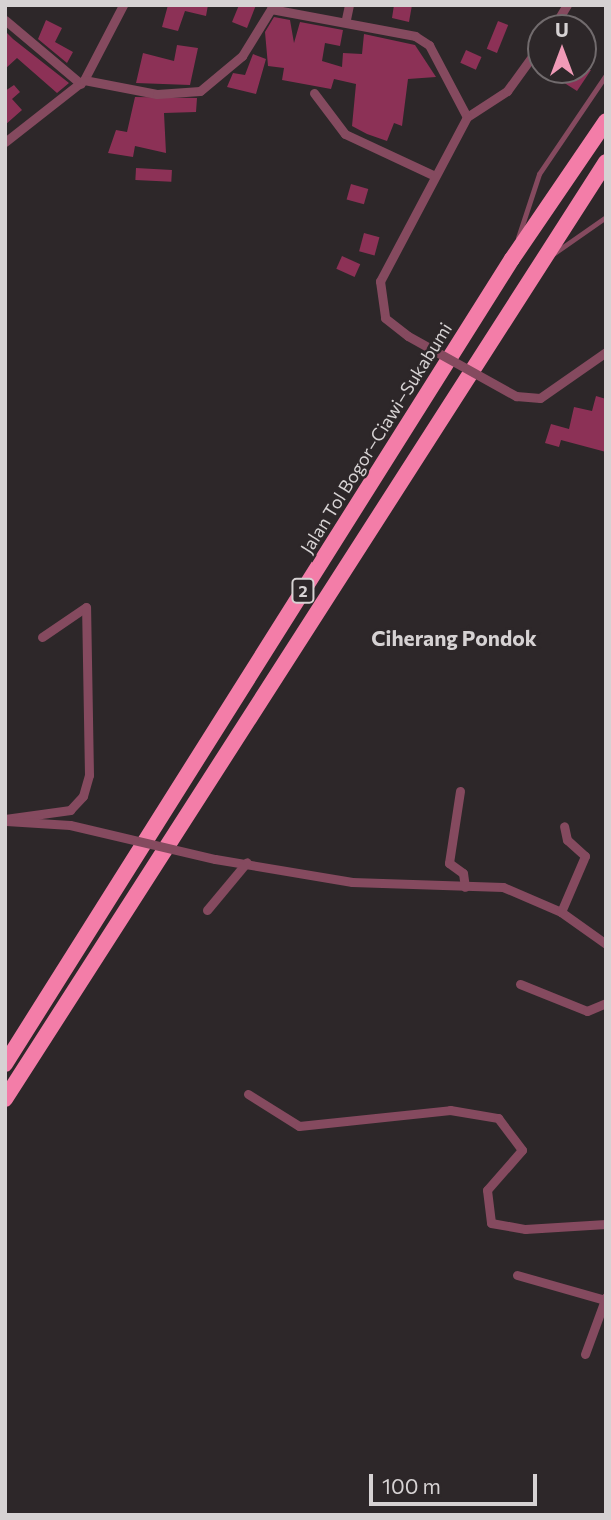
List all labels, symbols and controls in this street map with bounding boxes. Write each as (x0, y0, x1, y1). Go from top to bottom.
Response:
north arrow (527, 14, 597, 84)
text: U (555, 18, 569, 41)
street label: Jalan Tol Bogor–Ciawi–Sukabumi (296, 318, 456, 558)
road number: 2 (291, 578, 315, 604)
district label: Ciherang Pondok (371, 625, 537, 651)
scale bar (373, 1460, 541, 1504)
text: 100 m (382, 1473, 441, 1498)

